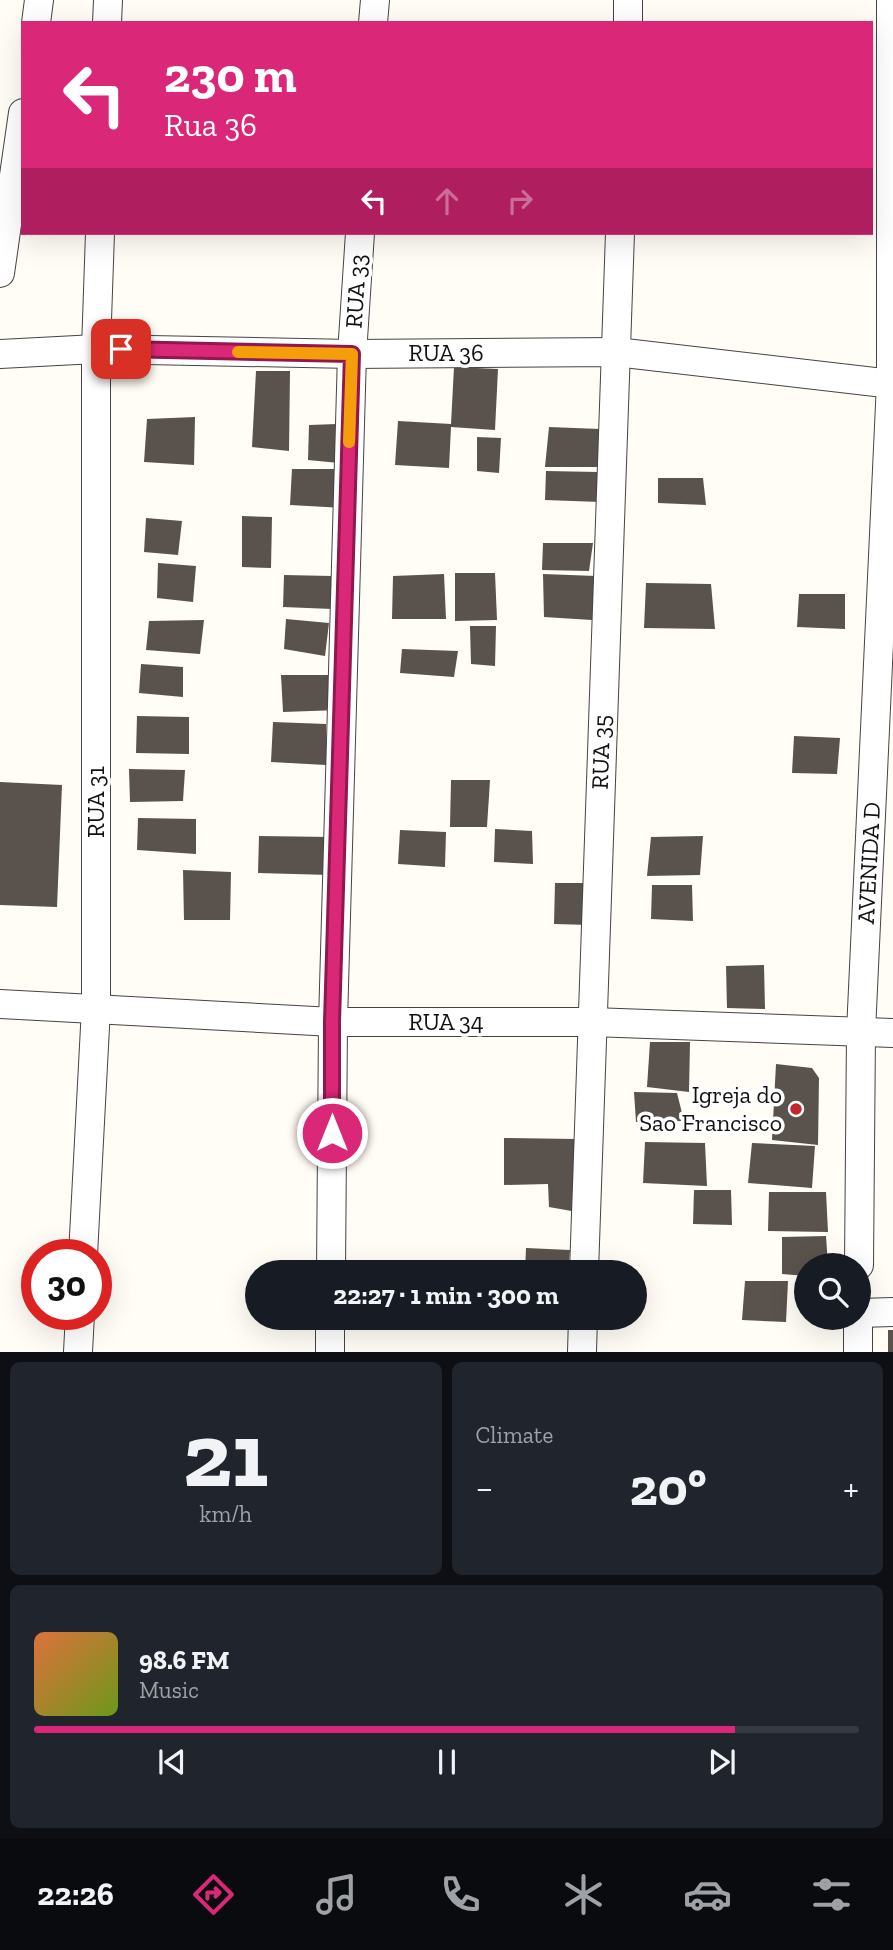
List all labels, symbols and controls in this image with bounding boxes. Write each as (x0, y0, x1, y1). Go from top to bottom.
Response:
text: 230 m (164, 46, 297, 105)
icon: left (49, 49, 140, 140)
text: Rua 36 (164, 106, 257, 144)
icon: left (355, 182, 393, 220)
icon: ahead (428, 182, 466, 220)
icon: right (501, 182, 539, 220)
street label: RUA 33 (338, 253, 373, 329)
pin (91, 319, 151, 379)
icon: arrive (102, 330, 140, 368)
street label: RUA 36 (408, 338, 484, 367)
street label: RUA 35 (585, 714, 616, 790)
street label: RUA 31 (81, 766, 110, 838)
street label: AVENIDA D (851, 801, 886, 925)
street label: RUA 34 (408, 1007, 484, 1036)
place label: Igreja do Sao Francisco (639, 1080, 782, 1137)
position arrow (295, 1096, 369, 1170)
marker: Igreja do Sao Francisco (788, 1101, 804, 1117)
speed limit sign: 30 (21, 1239, 112, 1330)
map controls (794, 1253, 871, 1330)
button: search (794, 1253, 871, 1330)
text: 22:27 · 1 min · 300 m (333, 1279, 559, 1311)
text: 21 (183, 1400, 269, 1509)
text: Climate (476, 1421, 553, 1449)
text: 20° (630, 1456, 707, 1518)
text: − (476, 1465, 493, 1511)
text: + (843, 1465, 859, 1511)
text: km/h (200, 1500, 252, 1528)
text: 98.6 FM (139, 1644, 229, 1676)
text: Music (139, 1676, 199, 1704)
icon: previous (153, 1743, 191, 1781)
icon: pause (428, 1743, 466, 1781)
icon: next (703, 1743, 741, 1781)
icon: directions (189, 1870, 238, 1919)
icon: music (312, 1870, 361, 1919)
icon: phone (436, 1870, 485, 1919)
icon: climate (559, 1870, 608, 1919)
icon: car (683, 1870, 732, 1919)
icon: filters (807, 1870, 856, 1919)
text: 22:26 (37, 1875, 114, 1913)

